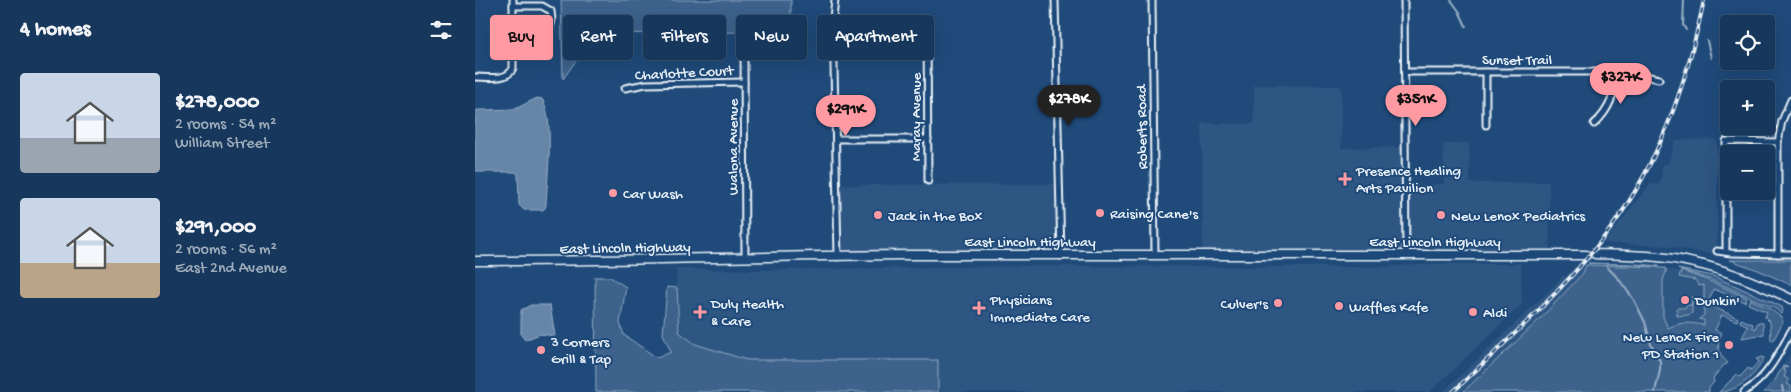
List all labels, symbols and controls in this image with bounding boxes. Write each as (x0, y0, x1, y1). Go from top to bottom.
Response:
chip: Buy (490, 15, 553, 60)
chip: Rent (563, 15, 633, 60)
chip: Filters (643, 15, 726, 60)
chip: New (736, 15, 807, 60)
chip: Apartment (817, 15, 934, 60)
map controls (1720, 15, 1775, 200)
button: locate (1720, 15, 1775, 70)
icon: filters (427, 16, 455, 44)
text: 4 homes (20, 18, 91, 43)
street label: Sunset Trail (1482, 52, 1552, 70)
street label: Charlotte Court (634, 62, 736, 86)
pin: $327K (1586, 62, 1656, 105)
text: $327K (1601, 69, 1641, 88)
street label: Maray Avenue (908, 73, 926, 161)
button: + (1720, 80, 1775, 135)
street label: Roberts Road (1133, 83, 1153, 169)
pin: $278K (1034, 84, 1104, 127)
pin: $351K (1381, 84, 1451, 127)
text: $278,000 (175, 91, 260, 116)
text: $278K (1049, 91, 1089, 110)
text: $351K (1396, 91, 1436, 110)
icon: home (60, 93, 120, 153)
pin: $291K (811, 94, 881, 137)
street label: Walona Avenue (725, 99, 743, 195)
text: $291K (827, 101, 865, 120)
text: 2 rooms · 54 m² (175, 116, 276, 135)
text: William Street (175, 135, 269, 154)
button: − (1720, 145, 1775, 200)
place label: Presence Healing Arts Pavilion (1355, 163, 1461, 198)
marker: Presence Healing Arts Pavilion (1338, 172, 1352, 186)
place label: Car Wash (623, 186, 683, 204)
marker: Car Wash (607, 187, 619, 199)
place label: Raising Cane's (1110, 206, 1199, 224)
marker: Raising Cane's (1094, 207, 1106, 219)
place label: Jack in the Box (888, 208, 982, 226)
place label: New Lenox Pediatrics (1451, 208, 1585, 226)
marker: Jack in the Box (872, 209, 884, 221)
marker: New Lenox Pediatrics (1435, 209, 1447, 221)
text: $291,000 (175, 216, 256, 241)
icon: home (60, 218, 120, 278)
street label: East Lincoln Highway (964, 234, 1096, 252)
street label: East Lincoln Highway (1369, 234, 1501, 252)
street label: East Lincoln Highway (559, 239, 691, 259)
text: 2 rooms · 56 m² (175, 241, 277, 260)
text: East 2nd Avenue (175, 260, 287, 279)
place label: Physicians Immediate Care (989, 292, 1090, 327)
place label: Dunkin' (1694, 293, 1740, 311)
marker: Dunkin' (1679, 294, 1691, 306)
place label: Duly Health & Care (710, 296, 784, 331)
place label: Culver's (1221, 296, 1268, 314)
marker: Culver's (1272, 297, 1284, 309)
place label: Waffles Kafe (1349, 299, 1429, 317)
marker: Waffles Kafe (1333, 300, 1345, 312)
marker: Physicians Immediate Care (972, 301, 986, 315)
marker: Duly Health & Care (693, 305, 707, 319)
place label: Aldi (1483, 305, 1507, 323)
marker: Aldi (1467, 306, 1479, 318)
place label: New Lenox Fire PD Station 1 (1623, 329, 1719, 364)
place label: 3 Corners Grill & Tap (550, 334, 612, 369)
marker: New Lenox Fire PD Station 1 (1723, 339, 1735, 351)
marker: 3 Corners Grill & Tap (535, 344, 547, 356)

